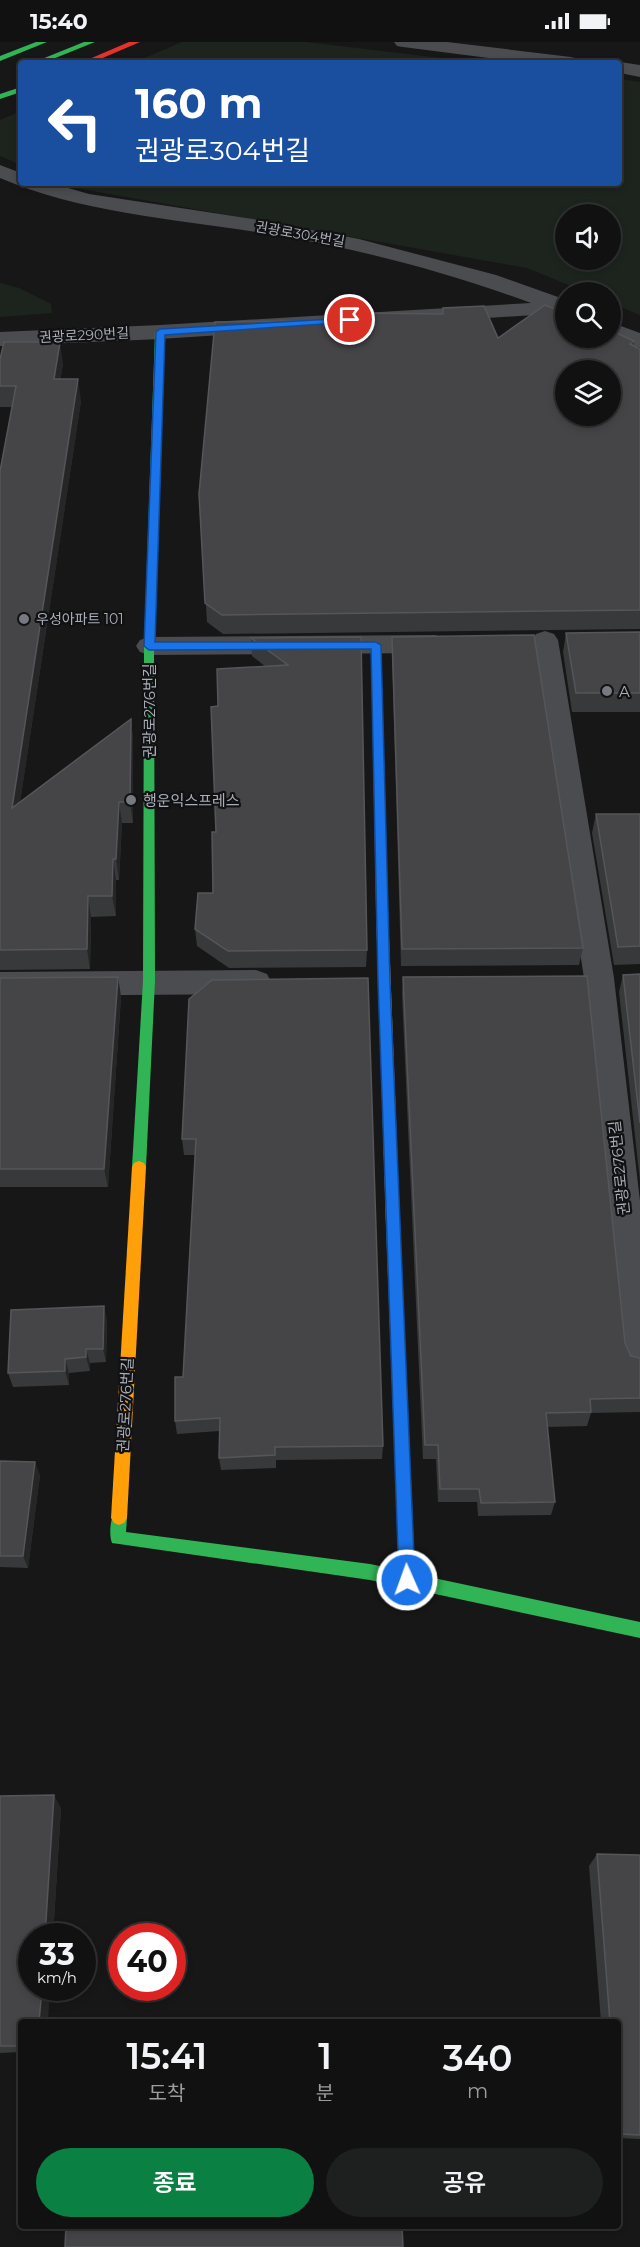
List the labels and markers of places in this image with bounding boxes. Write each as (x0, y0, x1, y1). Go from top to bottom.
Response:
pin (324, 294, 375, 345)
place label: 우성아파트 101 (36, 610, 123, 628)
marker: 우성아파트 101 (17, 612, 31, 626)
place label: A (619, 682, 630, 701)
marker: A (600, 684, 614, 698)
place label: 행운익스프레스 (143, 791, 240, 810)
marker: 행운익스프레스 (124, 793, 138, 807)

